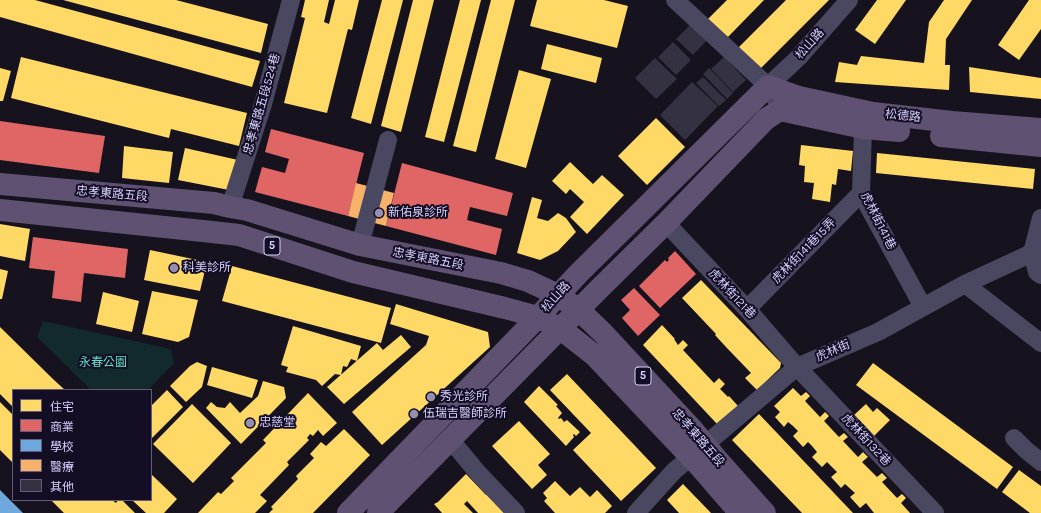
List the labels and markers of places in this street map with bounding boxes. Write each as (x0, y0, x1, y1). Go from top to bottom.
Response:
place label: 新佑泉診所 (388, 206, 448, 220)
marker: 新佑泉診所 (373, 207, 385, 219)
place label: 科美診所 (183, 261, 231, 275)
marker: 科美診所 (168, 262, 180, 274)
place label: 秀光診所 (440, 390, 488, 404)
marker: 秀光診所 (425, 391, 437, 403)
place label: 伍瑞吉醫師診所 (423, 407, 507, 421)
marker: 伍瑞吉醫師診所 (408, 408, 420, 420)
place label: 忠慈堂 (259, 416, 295, 430)
marker: 忠慈堂 (244, 417, 256, 429)

